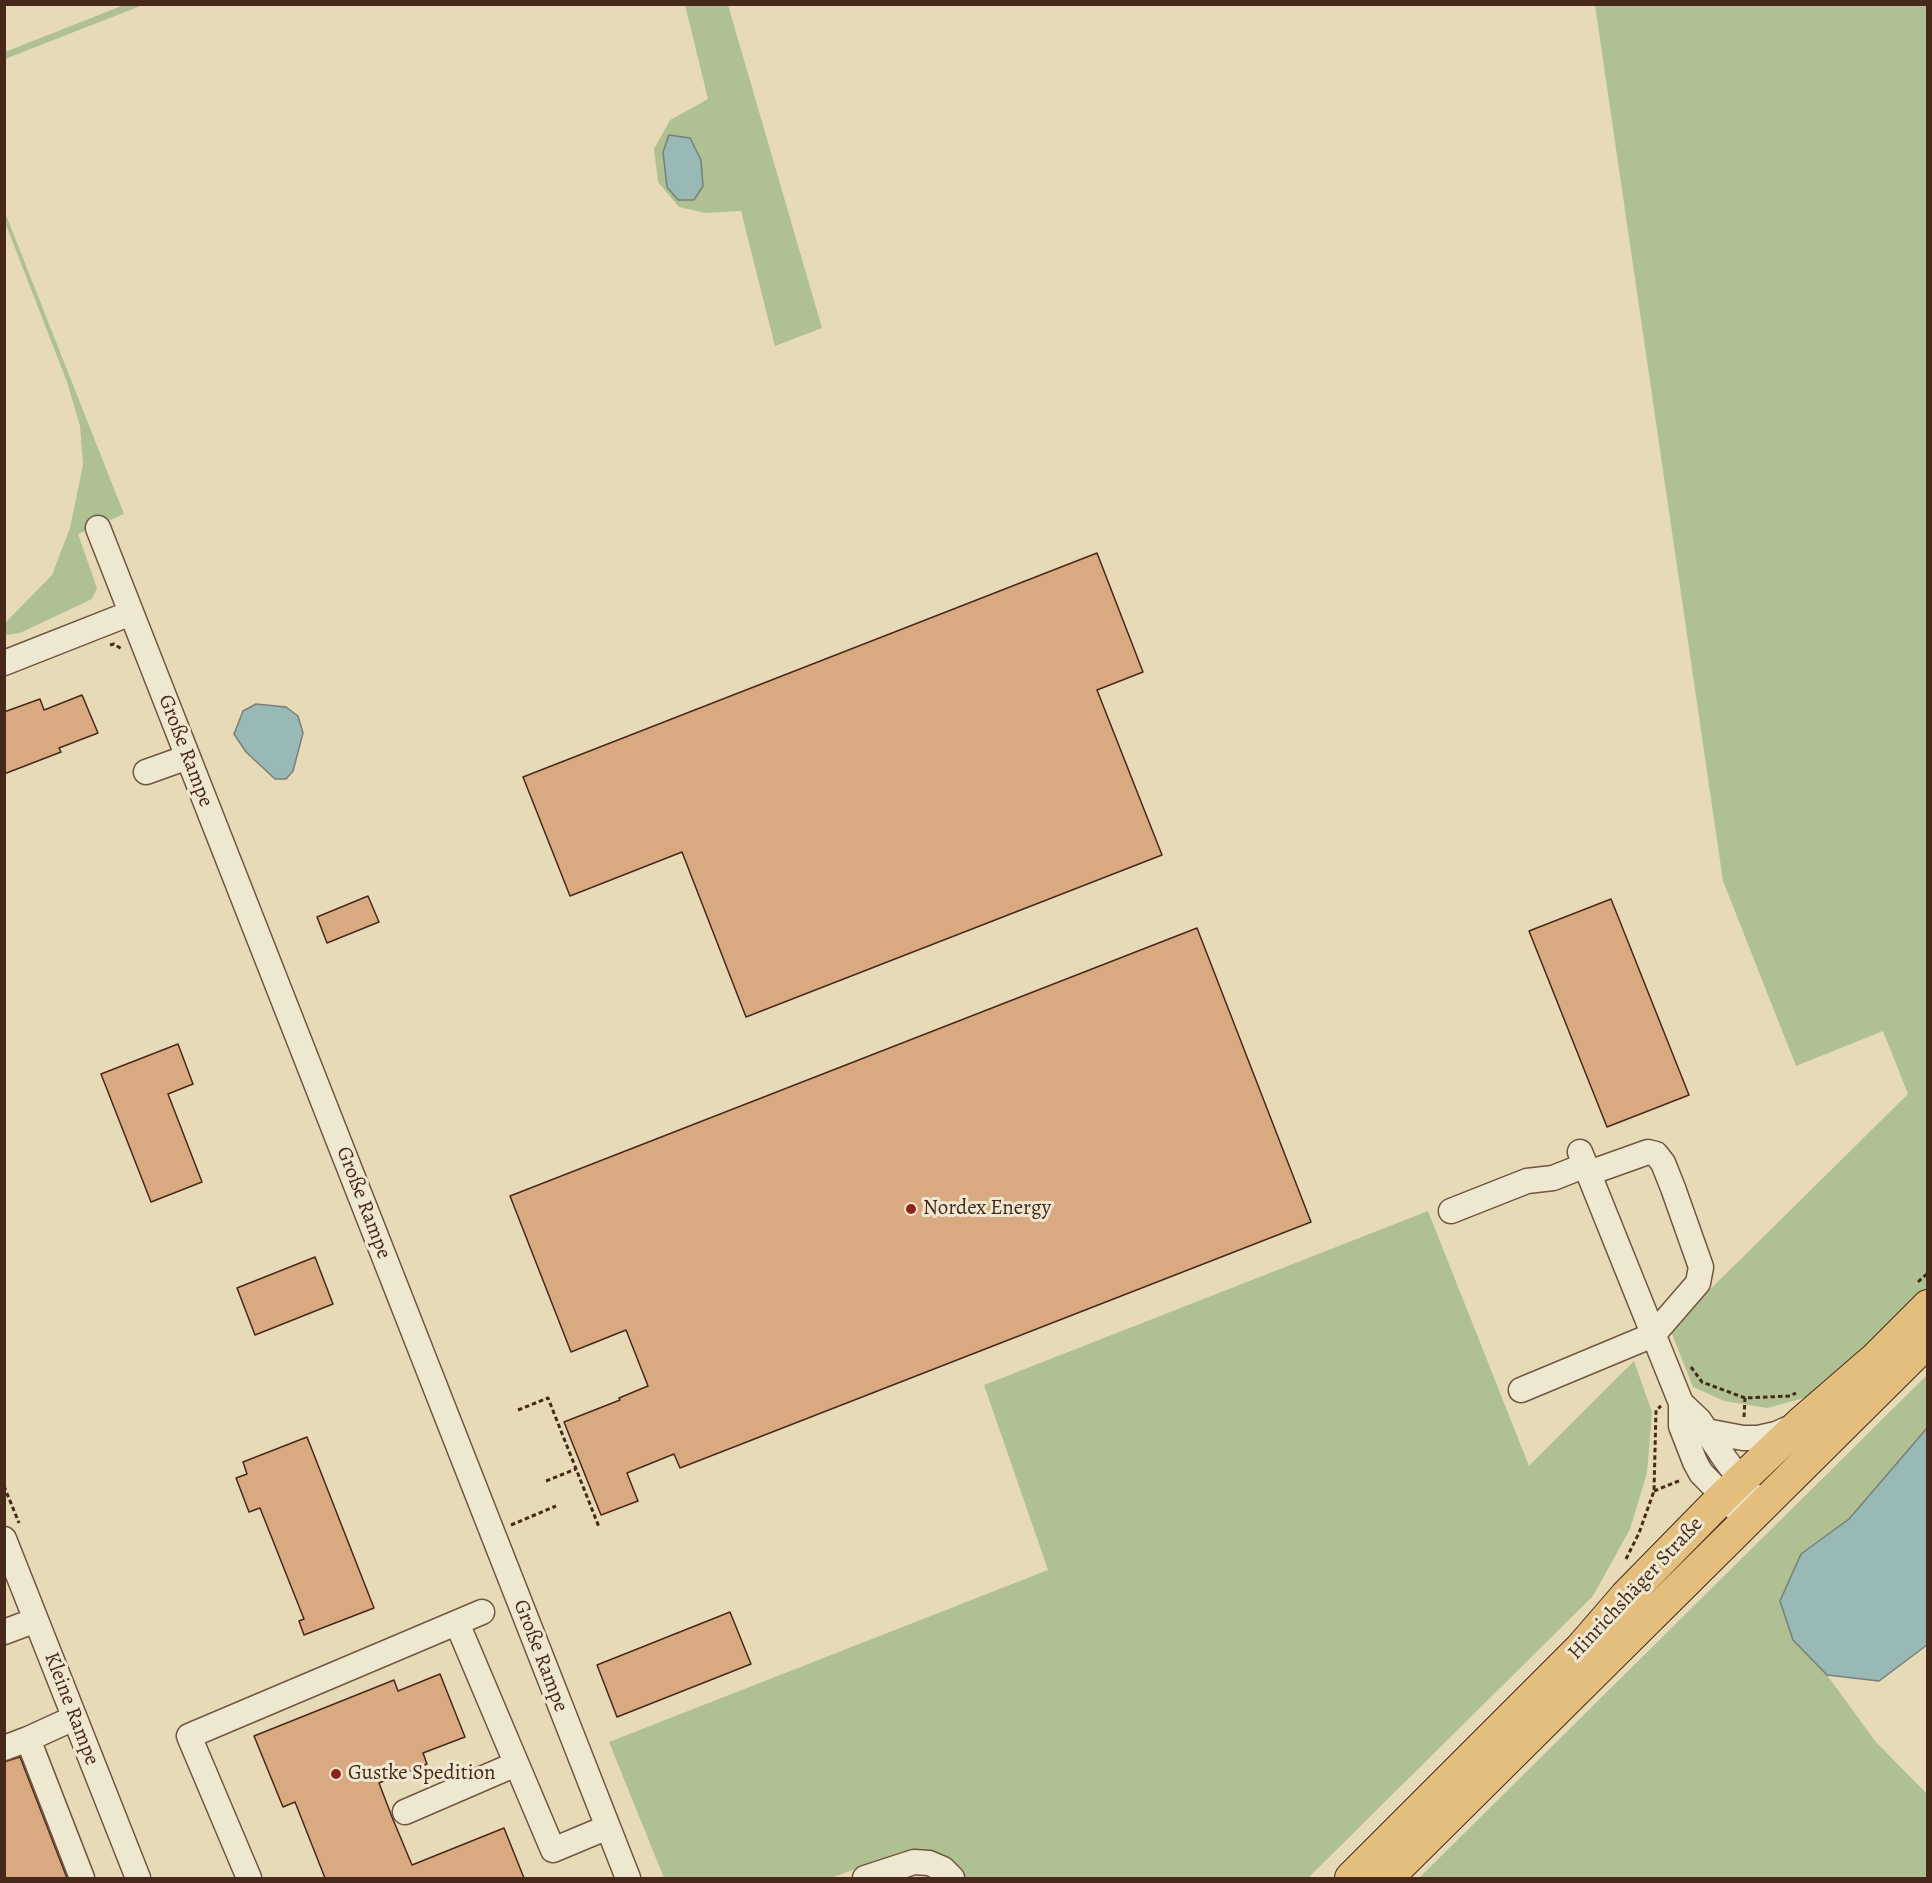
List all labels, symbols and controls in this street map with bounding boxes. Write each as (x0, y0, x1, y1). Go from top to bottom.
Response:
street label: Große Rampe (152, 691, 218, 811)
street label: Große Rampe (330, 1143, 396, 1263)
place label: Nordex Energy (923, 1196, 1051, 1222)
marker: Nordex Energy (904, 1202, 918, 1216)
street label: Hinrichshäger Straße (1563, 1512, 1709, 1666)
street label: Große Rampe (507, 1596, 573, 1716)
street label: Kleine Rampe (38, 1649, 104, 1769)
place label: Gustke Spedition (348, 1761, 496, 1787)
marker: Gustke Spedition (329, 1767, 343, 1781)

